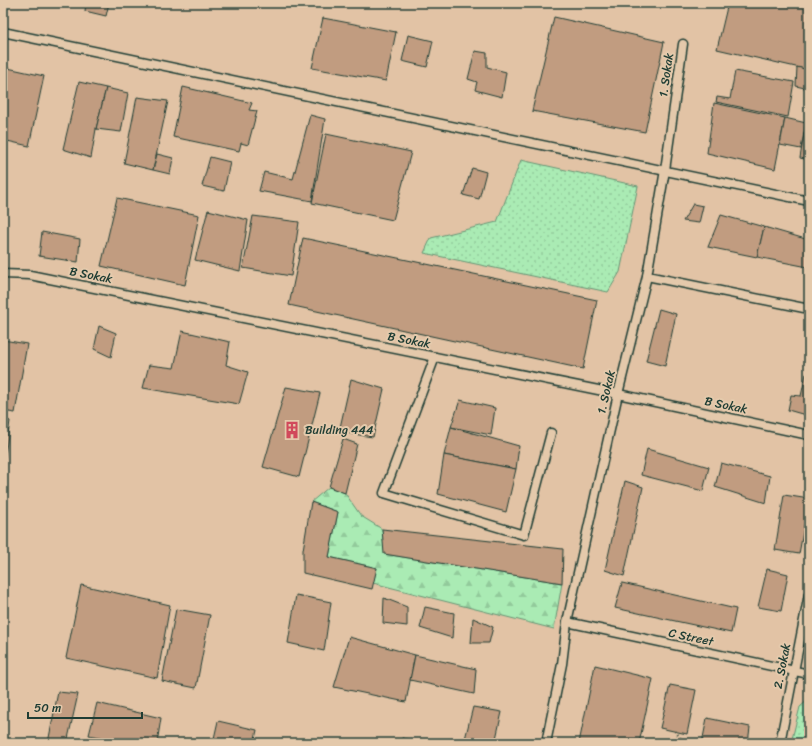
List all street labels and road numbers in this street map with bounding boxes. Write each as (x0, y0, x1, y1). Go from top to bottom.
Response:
street label: 1. Sokak (652, 51, 680, 98)
street label: B Sokak (68, 260, 115, 290)
street label: B Sokak (386, 325, 433, 355)
street label: 1. Sokak (590, 367, 622, 416)
street label: B Sokak (703, 390, 750, 420)
street label: C Street (666, 622, 717, 653)
street label: 2. Sokak (767, 641, 797, 691)

